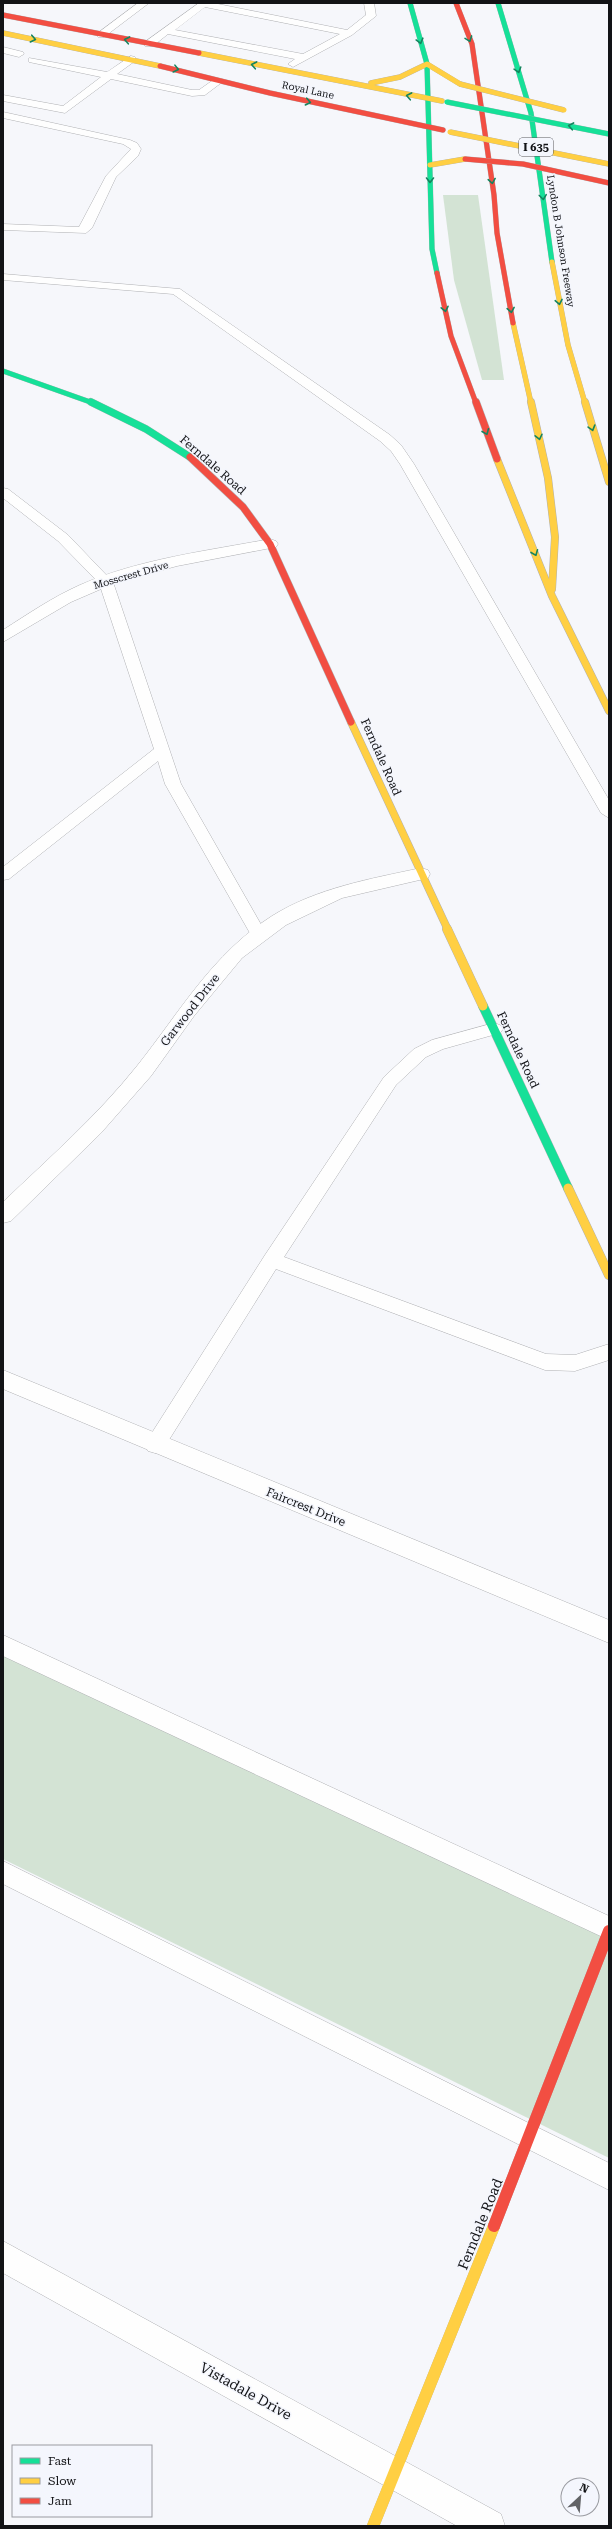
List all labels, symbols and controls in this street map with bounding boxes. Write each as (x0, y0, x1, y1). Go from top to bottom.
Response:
one-way arrow (30, 34, 36, 43)
one-way arrow (123, 36, 130, 45)
one-way arrow (465, 36, 473, 43)
one-way arrow (415, 37, 424, 44)
one-way arrow (251, 61, 257, 69)
one-way arrow (173, 65, 180, 73)
one-way arrow (513, 66, 522, 73)
street label: Royal Lane (281, 79, 336, 101)
one-way arrow (406, 92, 412, 100)
one-way arrow (305, 97, 311, 105)
one-way arrow (568, 123, 574, 131)
road number: I 635 (519, 138, 553, 156)
street label: Lyndon B Johnson Freeway (545, 174, 577, 308)
one-way arrow (426, 177, 434, 183)
one-way arrow (487, 178, 496, 184)
one-way arrow (538, 194, 547, 200)
one-way arrow (555, 299, 563, 306)
one-way arrow (441, 306, 449, 312)
one-way arrow (506, 307, 515, 313)
one-way arrow (587, 424, 596, 431)
one-way arrow (481, 428, 489, 436)
street label: Ferndale Road (177, 433, 249, 498)
one-way arrow (534, 434, 542, 440)
one-way arrow (530, 549, 538, 556)
street label: Mosscrest Drive (92, 559, 170, 591)
street label: Ferndale Road (358, 716, 404, 798)
street label: Garwood Drive (157, 971, 223, 1049)
street label: Ferndale Road (494, 1009, 542, 1091)
street label: Faircrest Drive (264, 1485, 348, 1529)
street label: Ferndale Road (454, 2176, 506, 2272)
street label: Vistadale Drive (197, 2359, 295, 2423)
legend (12, 2445, 152, 2517)
text: Fast (48, 2454, 72, 2468)
text: Slow (48, 2474, 76, 2488)
north arrow (560, 2477, 600, 2517)
text: N (578, 2481, 591, 2496)
text: Jam (48, 2494, 72, 2508)

